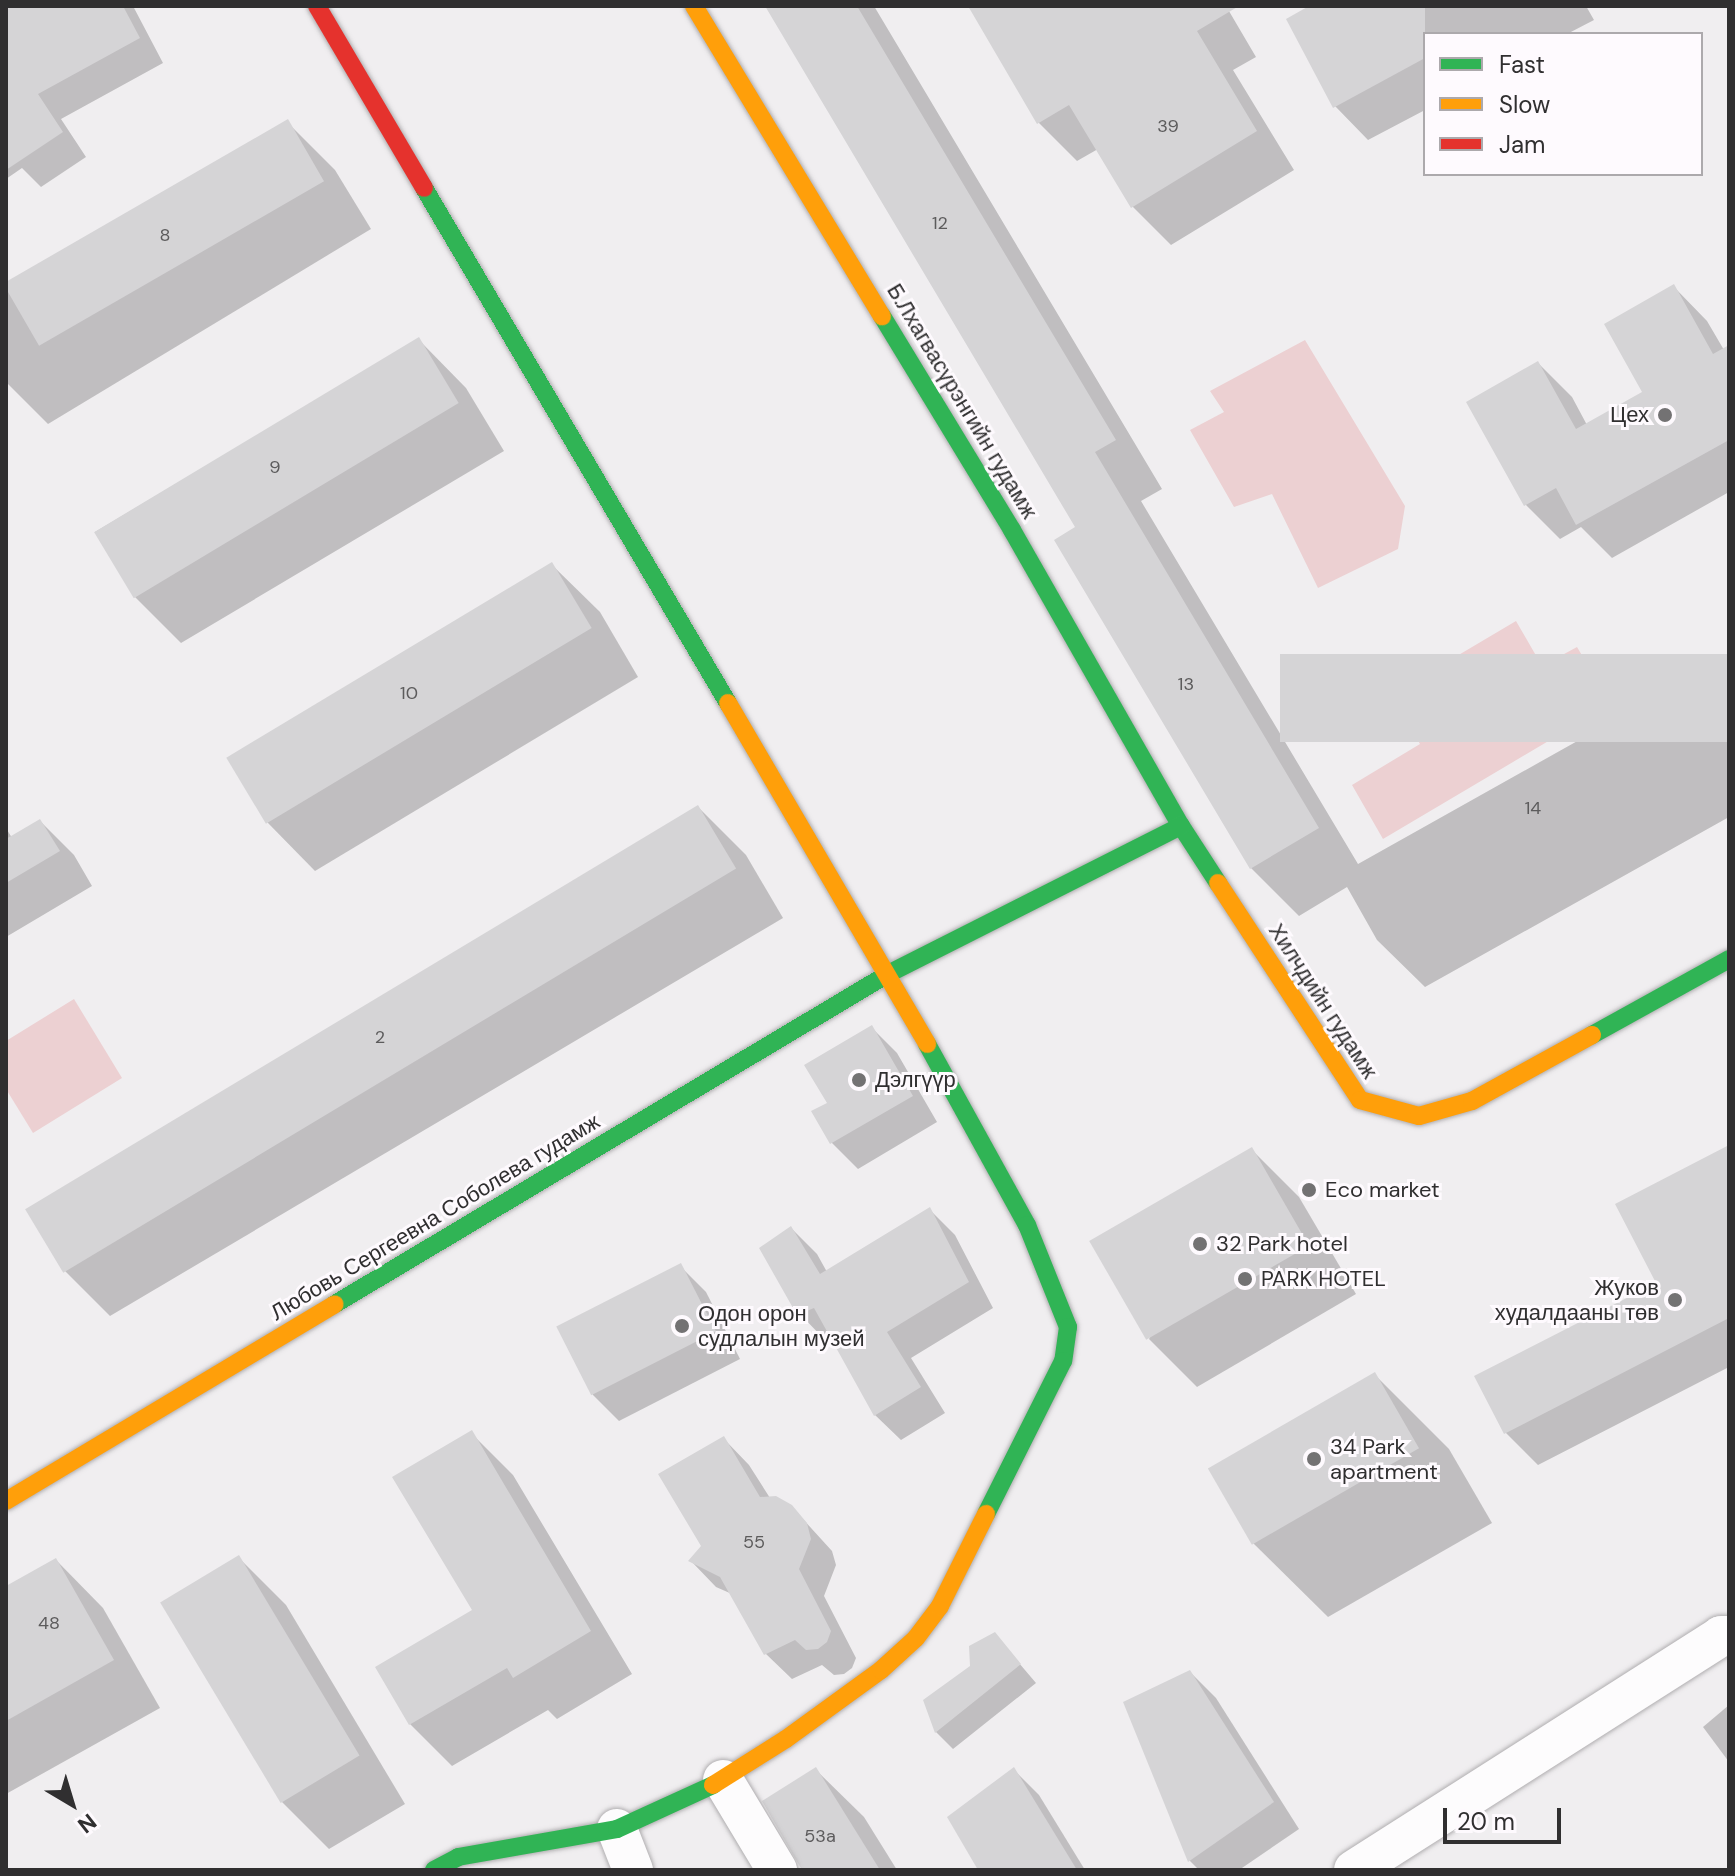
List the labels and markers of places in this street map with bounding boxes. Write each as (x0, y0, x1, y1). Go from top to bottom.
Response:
place label: Цех (1610, 402, 1649, 428)
marker: Цех (1656, 406, 1674, 424)
place label: Дэлгүүр (875, 1067, 956, 1093)
marker: Дэлгүүр (850, 1071, 868, 1089)
place label: Eco market (1325, 1177, 1440, 1203)
marker: Eco market (1300, 1181, 1318, 1199)
place label: 32 Park hotel (1216, 1231, 1348, 1257)
marker: 32 Park hotel (1191, 1235, 1209, 1253)
place label: PARK HOTEL (1261, 1266, 1386, 1292)
marker: PARK HOTEL (1236, 1270, 1254, 1288)
place label: Жуков худалдааны төв (1495, 1274, 1659, 1326)
marker: Жуков худалдааны төв (1666, 1291, 1684, 1309)
place label: Одон орон судлалын музей (698, 1300, 865, 1352)
marker: Одон орон судлалын музей (673, 1317, 691, 1335)
place label: 34 Park apartment (1330, 1433, 1438, 1484)
marker: 34 Park apartment (1305, 1450, 1323, 1468)

